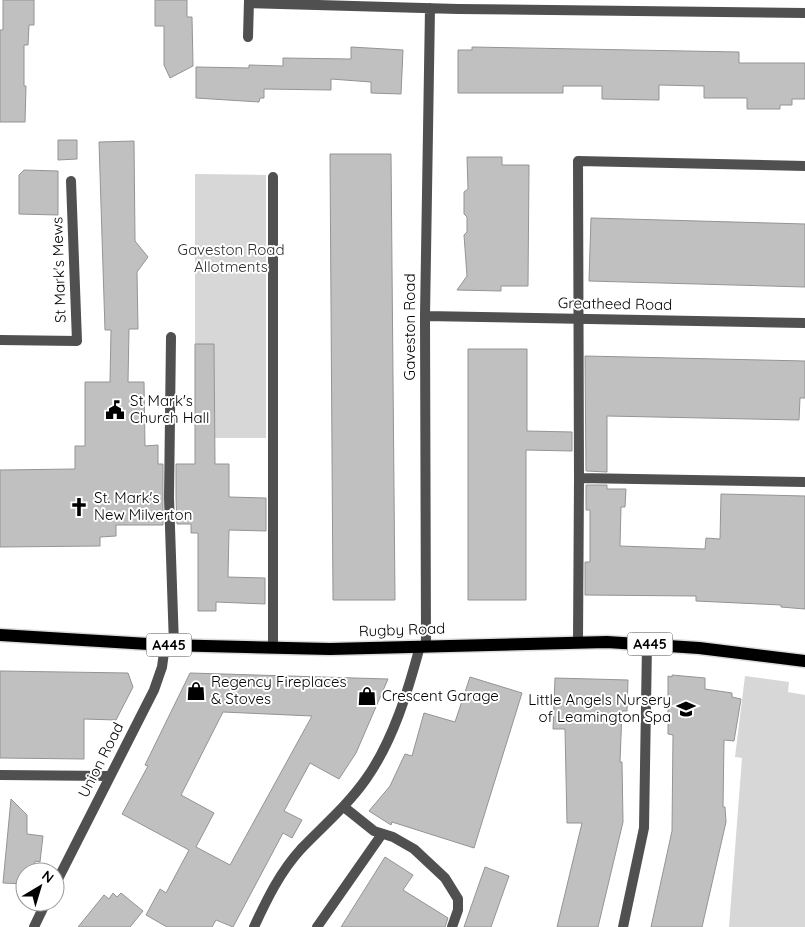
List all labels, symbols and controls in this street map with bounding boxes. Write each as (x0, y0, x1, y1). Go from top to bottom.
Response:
street label: St Mark's Mews (47, 217, 70, 323)
park label: Gaveston Road Allotments (178, 240, 284, 276)
street label: Gaveston Road (400, 274, 419, 380)
street label: Greatheed Road (558, 293, 672, 314)
place label: St Mark's Church Hall (130, 391, 209, 427)
public building icon: St Mark's Church Hall (104, 399, 126, 421)
place label: St. Mark's New Milverton (94, 488, 192, 524)
church icon: St. Mark's New Milverton (68, 496, 90, 518)
street label: Rugby Road (358, 618, 446, 641)
road number: A445 (628, 633, 672, 656)
road number: A445 (146, 634, 192, 656)
place label: Regency Fireplaces & Stoves (211, 672, 347, 708)
shop icon: Regency Fireplaces & Stoves (185, 680, 207, 702)
shop icon: Crescent Garage (356, 685, 378, 707)
place label: Crescent Garage (382, 686, 499, 705)
place label: Little Angels Nursery of Leamington Spa (528, 690, 671, 726)
school or university icon: Little Angels Nursery of Leamington Spa (675, 698, 697, 720)
street label: Union Road (74, 719, 128, 800)
north arrow (15, 862, 65, 912)
text: N (38, 866, 58, 887)

